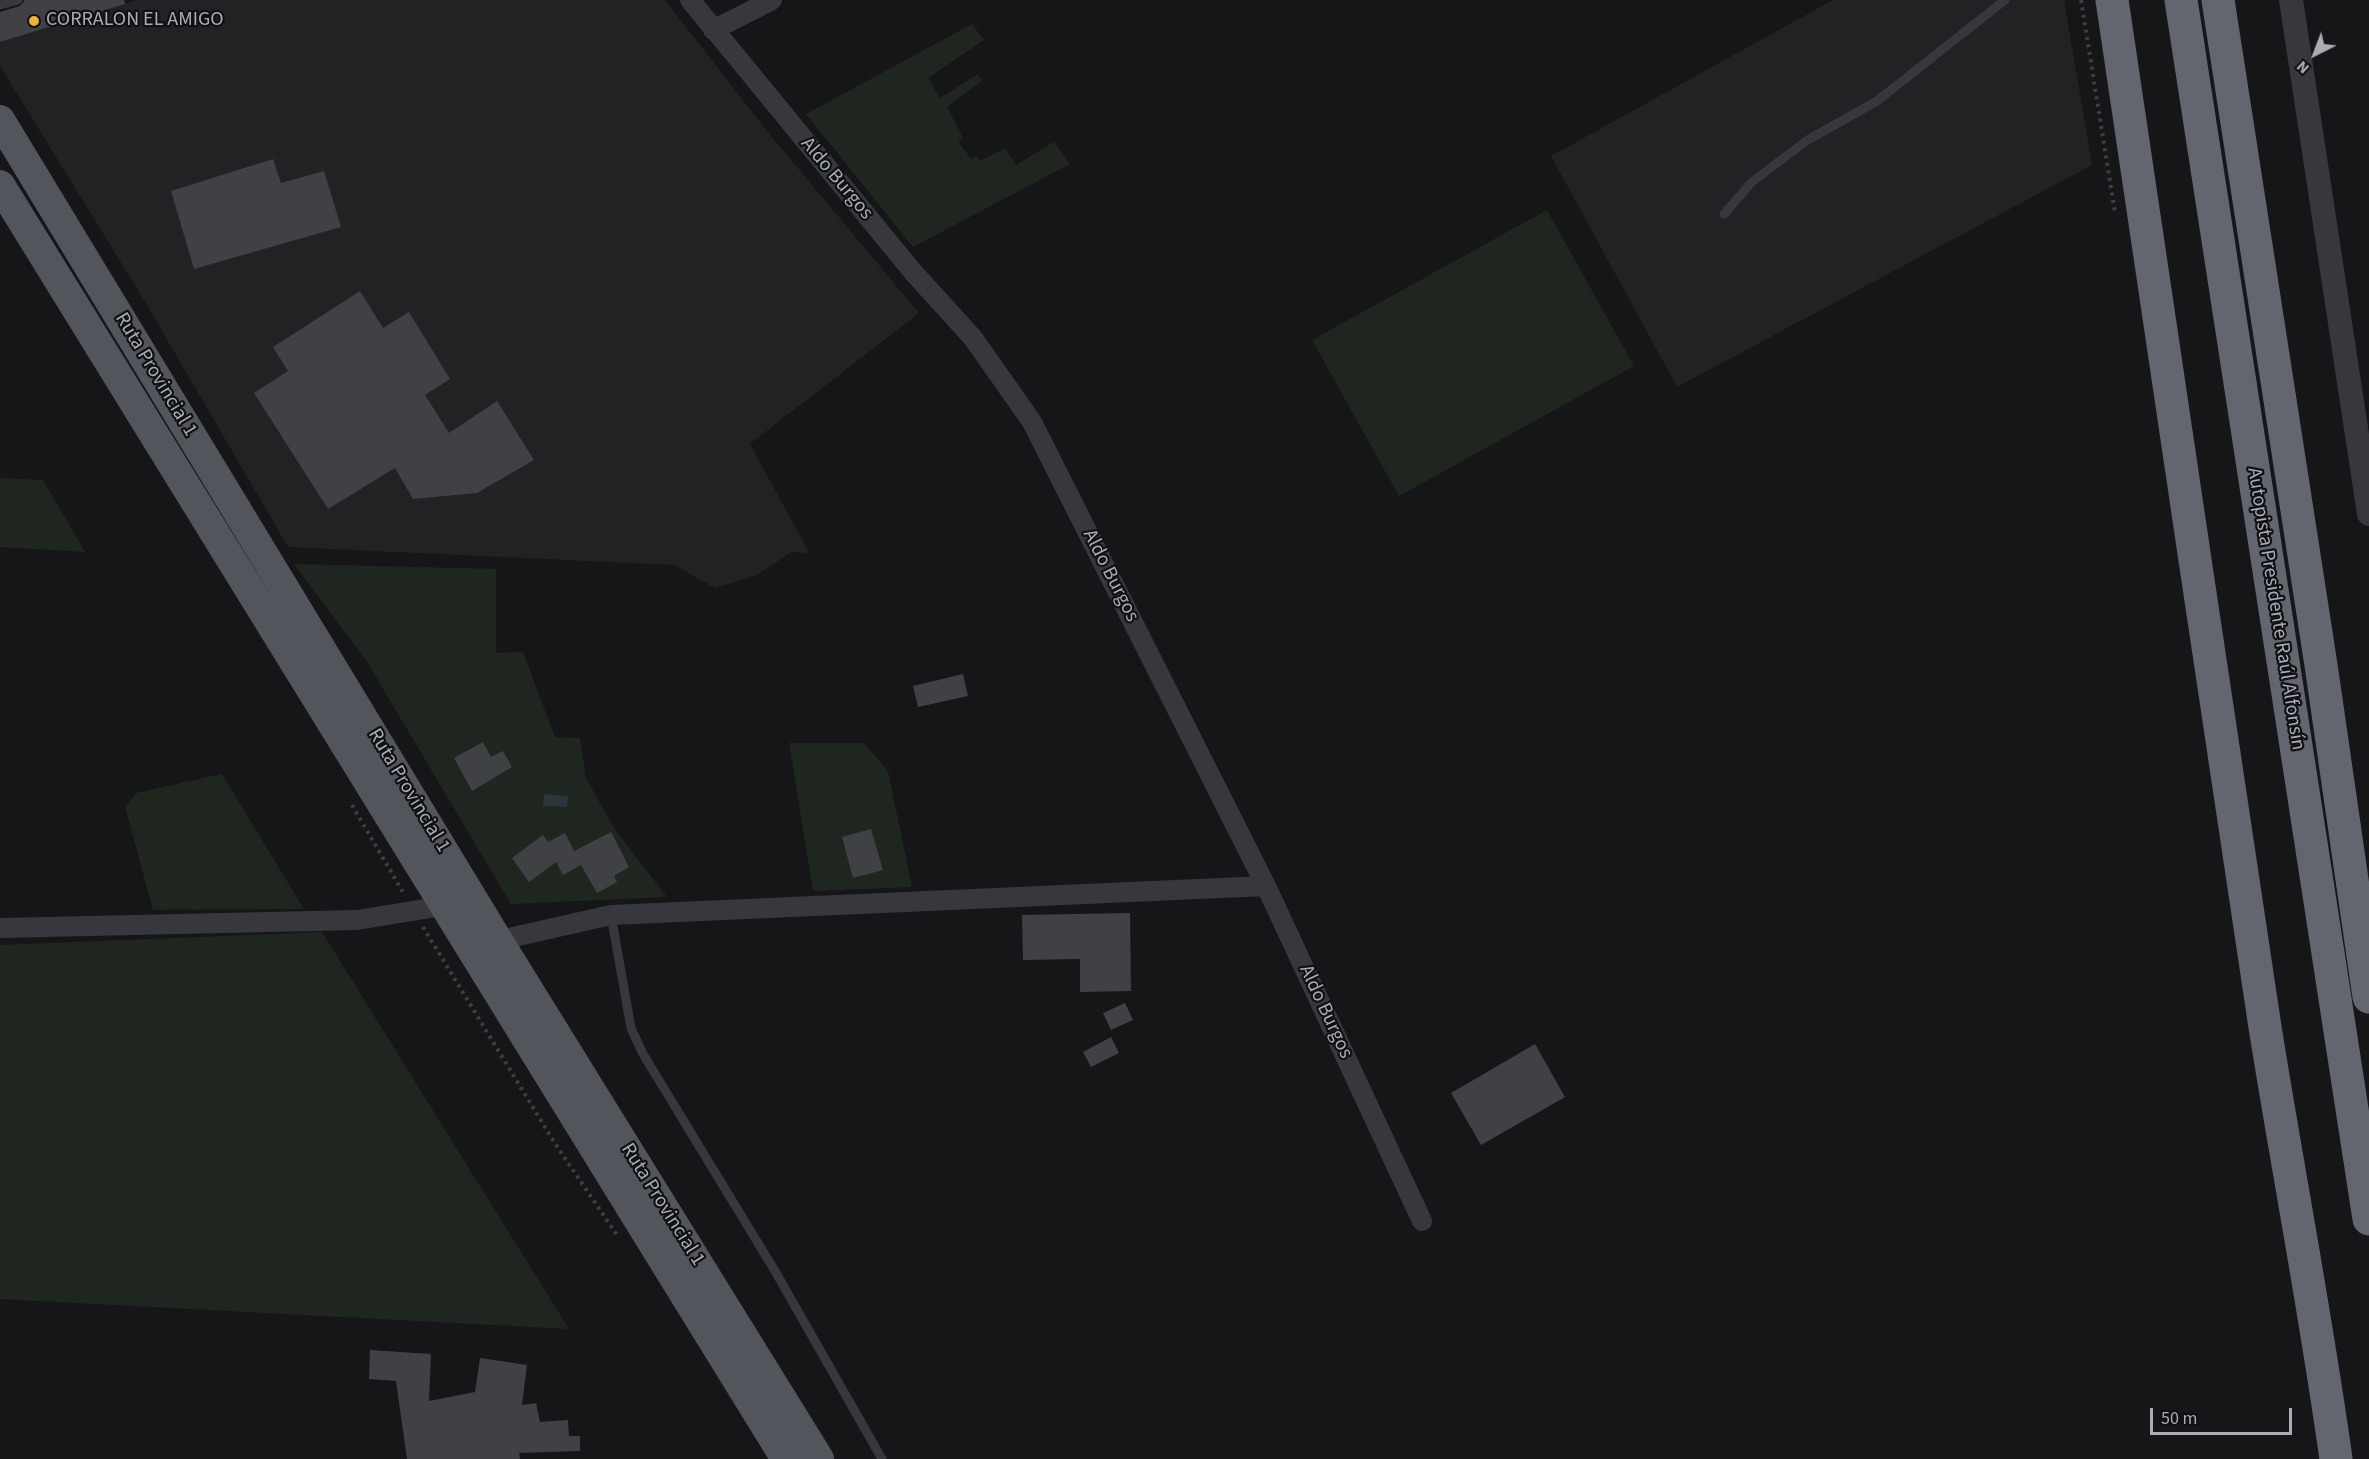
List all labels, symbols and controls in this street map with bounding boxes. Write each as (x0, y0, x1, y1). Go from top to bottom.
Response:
place label: CORRALON EL AMIGO (46, 9, 224, 33)
marker: CORRALON EL AMIGO (27, 14, 41, 28)
north arrow (2285, 24, 2345, 84)
text: N (2292, 56, 2314, 79)
street label: Aldo Burgos (795, 133, 877, 225)
street label: Ruta Provincial 1 (109, 309, 201, 441)
street label: Autopista Presidente Raúl Alfonsín (2241, 466, 2309, 752)
street label: Aldo Burgos (1077, 526, 1143, 626)
street label: Ruta Provincial 1 (362, 725, 454, 857)
street label: Aldo Burgos (1293, 961, 1357, 1063)
street label: Ruta Provincial 1 (615, 1139, 709, 1271)
scale bar (2153, 1396, 2296, 1434)
text: 50 m (2161, 1406, 2197, 1431)

